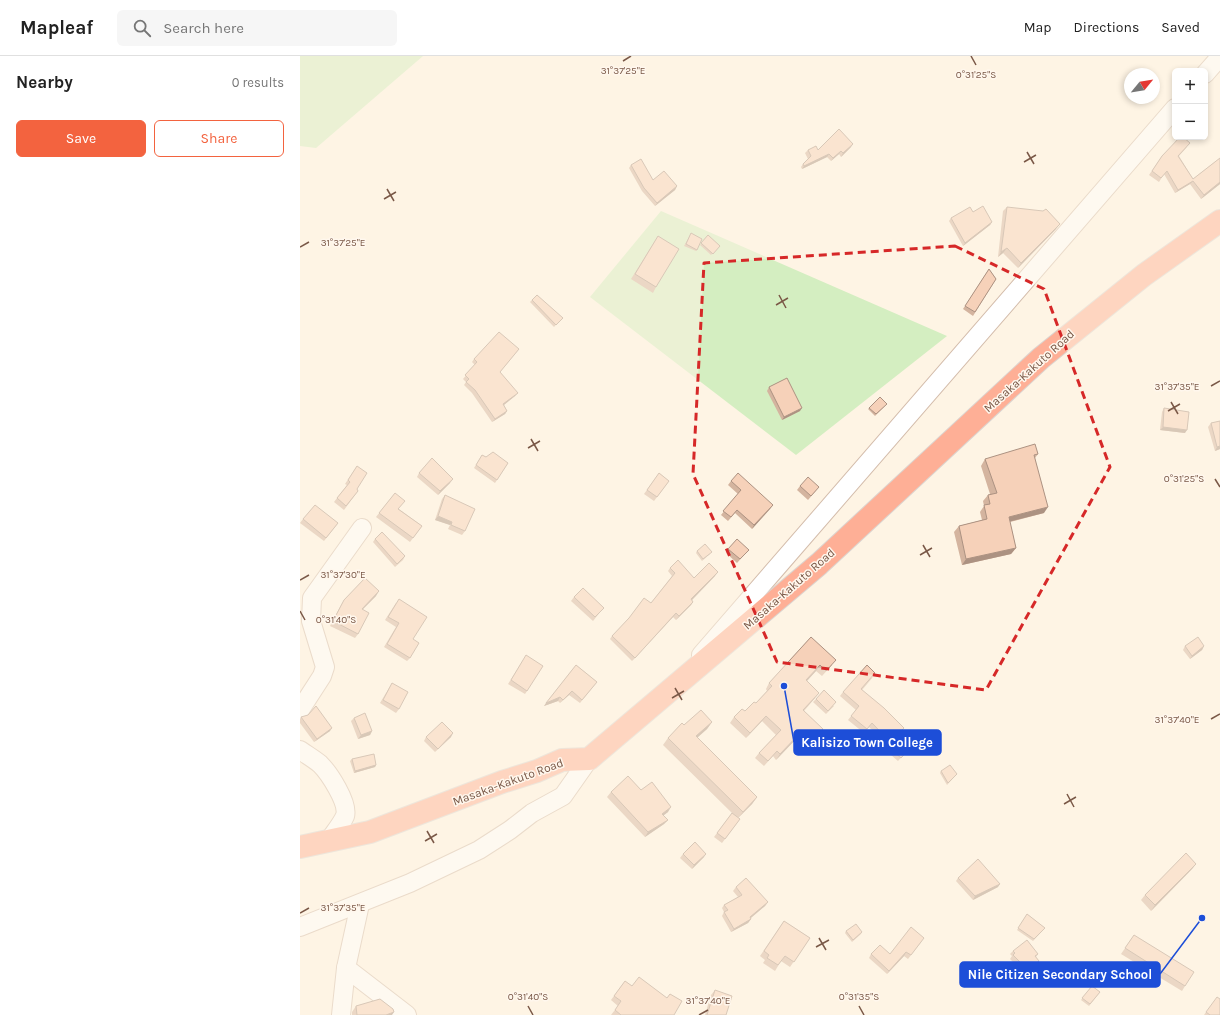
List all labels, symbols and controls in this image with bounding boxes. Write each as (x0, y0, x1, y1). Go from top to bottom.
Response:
search box (117, 10, 397, 46)
text: Mapleaf (20, 17, 93, 39)
icon: search (131, 17, 153, 39)
text: Search here (163, 19, 244, 37)
text: Map (1024, 19, 1052, 36)
text: Directions (1074, 19, 1139, 36)
text: Saved (1161, 19, 1200, 36)
text: 31°37'25"E (601, 65, 645, 77)
north arrow (1124, 68, 1160, 104)
map controls (1172, 68, 1208, 140)
button: + (1172, 68, 1208, 104)
text: 0°31'25"S (956, 69, 996, 81)
text: Nearby (16, 72, 73, 92)
text: 0 results (232, 75, 284, 90)
button: − (1172, 104, 1208, 140)
button: Save (16, 120, 146, 157)
button: Share (154, 120, 284, 157)
text: 31°37'25"E (321, 237, 365, 249)
street label: Masaka-Kakuto Road (981, 327, 1077, 415)
text: 31°37'35"E (1155, 381, 1199, 393)
text: 0°31'25"S (1164, 473, 1204, 485)
street label: Masaka-Kakuto Road (740, 545, 838, 633)
text: 31°37'30"E (320, 569, 366, 581)
text: 0°31'40"S (316, 614, 356, 626)
text: 31°37'40"E (1155, 714, 1199, 726)
callout: Kalisizo Town College (794, 730, 941, 755)
text: Kalisizo Town College (801, 735, 933, 750)
street label: Masaka-Kakuto Road (451, 755, 565, 809)
text: 31°37'35"E (321, 902, 365, 914)
callout: Nile Citizen Secondary School (960, 962, 1160, 987)
text: Nile Citizen Secondary School (968, 967, 1152, 982)
text: 0°31'40"S (508, 991, 548, 1003)
text: 0°31'35"S (839, 991, 879, 1003)
text: 31°37'40"E (686, 995, 730, 1007)

